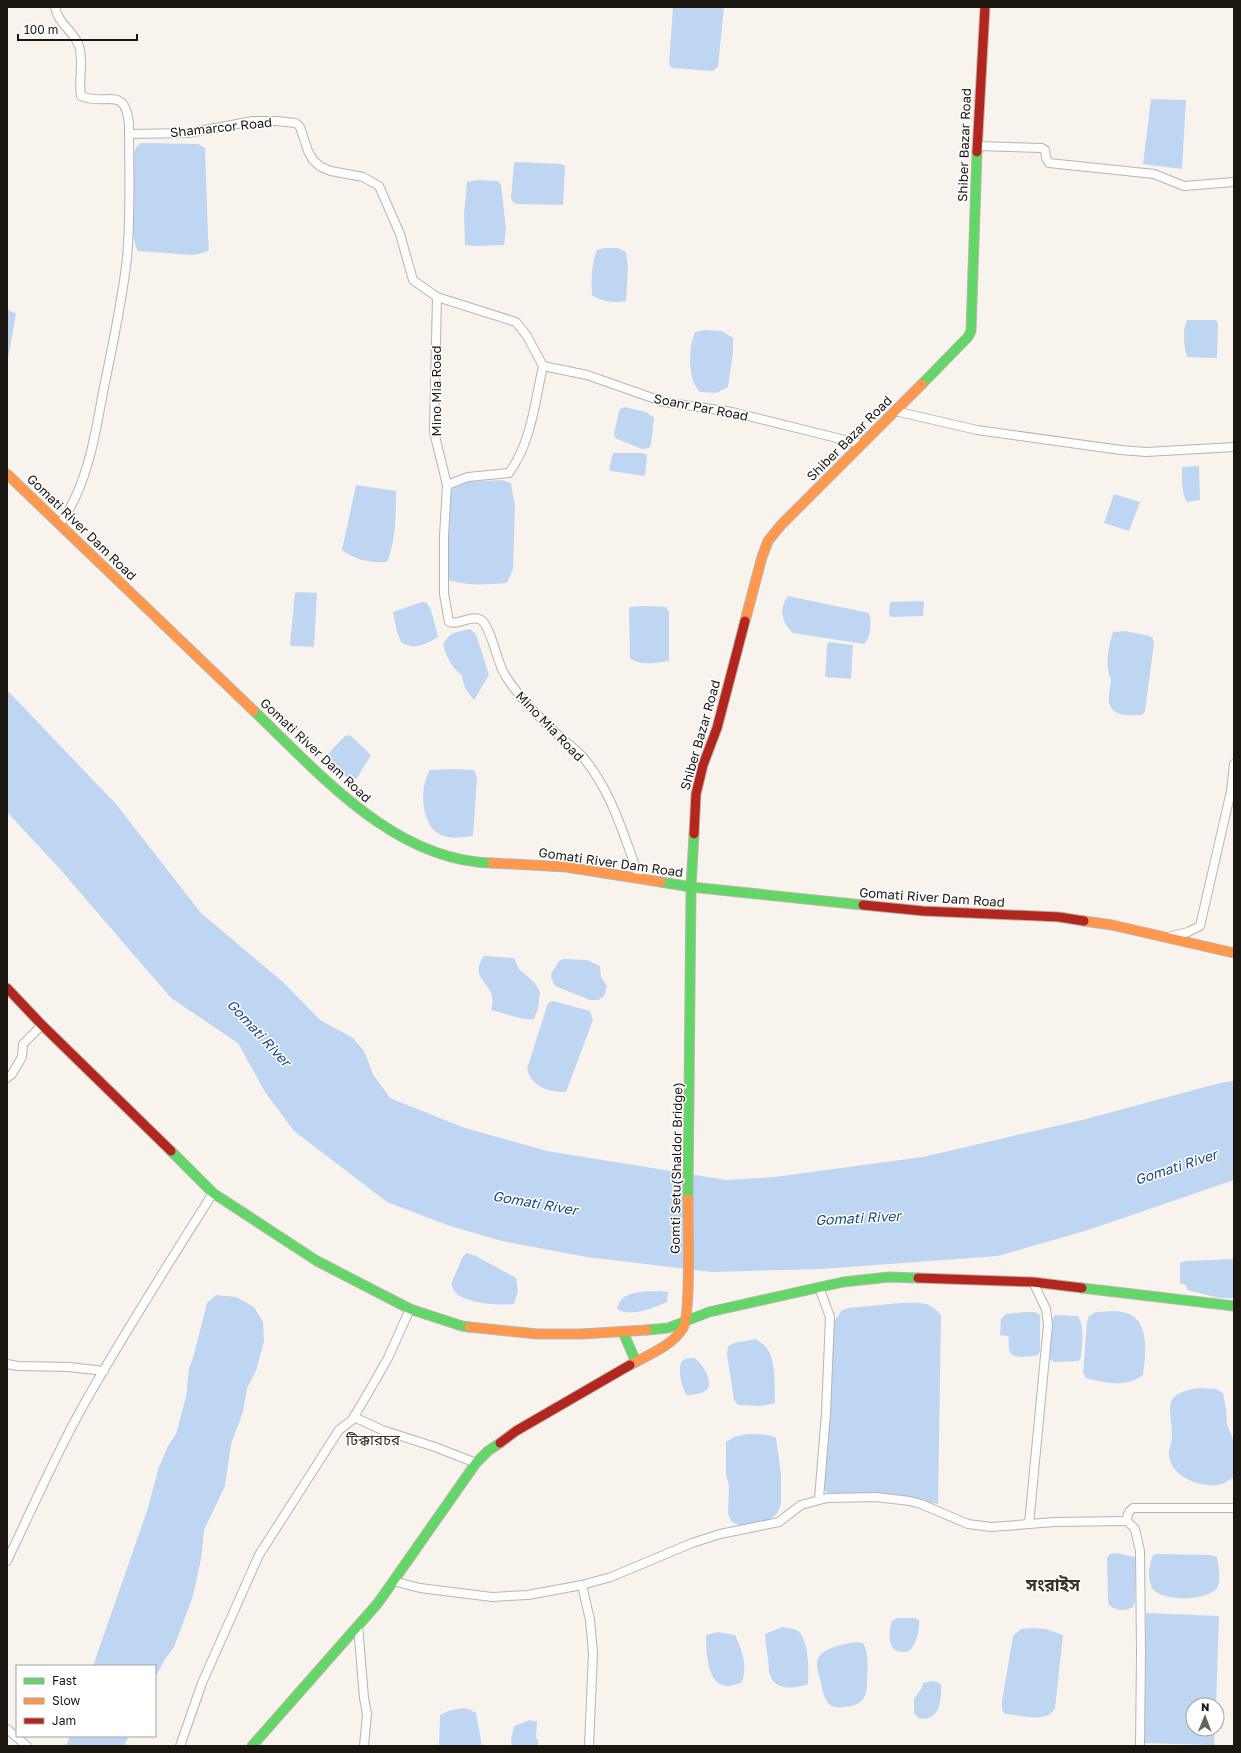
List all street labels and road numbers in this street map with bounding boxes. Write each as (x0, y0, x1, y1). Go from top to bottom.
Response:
street label: Shiber Bazar Road (954, 88, 974, 202)
street label: Shamarcor Road (169, 114, 273, 140)
street label: Mino Mia Road (428, 346, 444, 436)
street label: Soanr Par Road (653, 390, 749, 424)
street label: Shiber Bazar Road (803, 392, 895, 484)
street label: Gomati River Dam Road (24, 471, 140, 583)
street label: Shiber Bazar Road (677, 678, 723, 792)
street label: Mino Mia Road (513, 688, 587, 764)
street label: Gomati River Dam Road (257, 694, 375, 806)
street label: Gomati River Dam Road (538, 844, 684, 880)
street label: Gomati River Dam Road (859, 884, 1005, 910)
street label: Gomti Setu(Shaldor Bridge) (667, 1082, 685, 1254)

